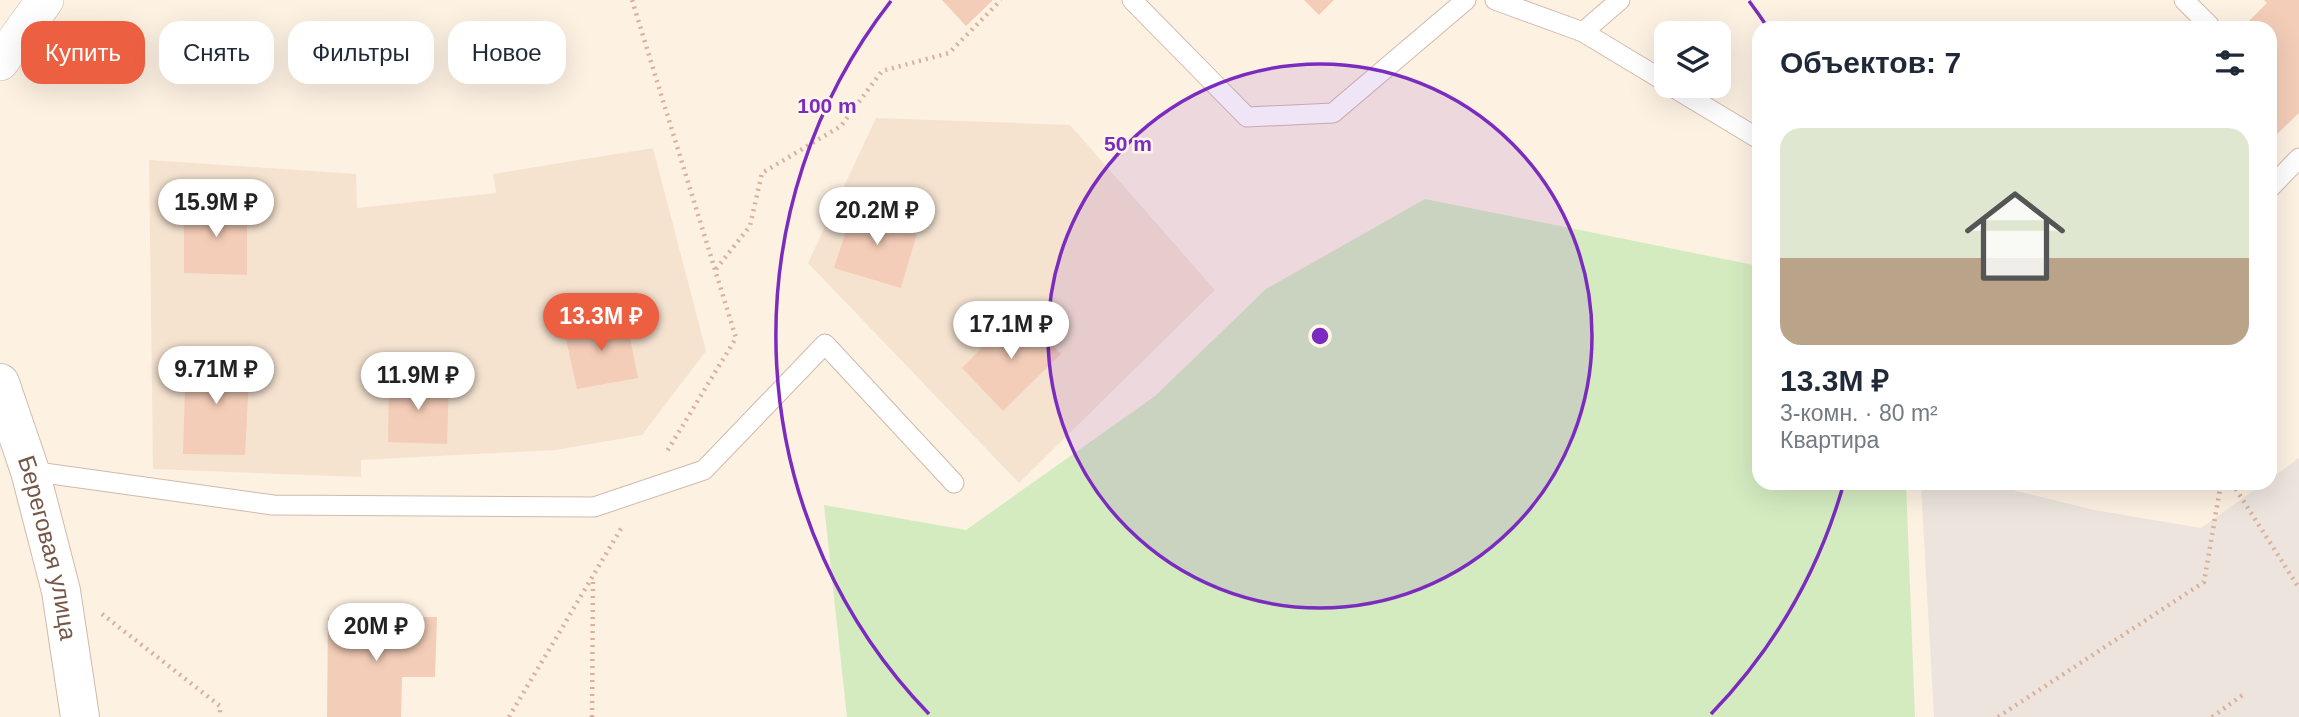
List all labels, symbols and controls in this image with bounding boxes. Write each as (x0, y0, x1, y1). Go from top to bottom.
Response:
chip: Купить (21, 21, 145, 84)
chip: Снять (159, 21, 274, 84)
chip: Фильтры (288, 21, 434, 84)
chip: Новое (448, 21, 566, 84)
map controls (1654, 21, 1731, 98)
button: layers (1654, 21, 1731, 98)
icon: filters (2211, 44, 2249, 82)
text: Объектов: 7 (1780, 46, 1961, 79)
text: 100 m (797, 94, 857, 117)
text: 50 m (1104, 132, 1152, 155)
icon: home (1952, 173, 2078, 299)
pin: 15.9M ₽ (151, 180, 281, 239)
pin: 20.2M ₽ (812, 188, 942, 247)
text: 15.9M ₽ (174, 189, 258, 215)
text: 20.2M ₽ (835, 197, 919, 223)
pin: 13.3M ₽ (536, 294, 666, 353)
pin: 17.1M ₽ (946, 302, 1076, 361)
text: 13.3M ₽ (559, 303, 643, 329)
text: 17.1M ₽ (969, 311, 1053, 337)
centre of rings (1308, 324, 1332, 348)
pin: 9.71M ₽ (151, 346, 281, 406)
pin: 11.9M ₽ (353, 352, 483, 412)
text: 9.71M ₽ (174, 356, 258, 382)
text: 11.9M ₽ (377, 362, 459, 388)
text: 13.3M ₽ (1780, 364, 1889, 397)
text: 3-комн. · 80 m² (1780, 400, 1938, 426)
text: Квартира (1780, 427, 1879, 453)
street label: Береговая улица (13, 452, 82, 643)
pin: 20M ₽ (327, 604, 425, 663)
text: 20M ₽ (344, 613, 408, 639)

